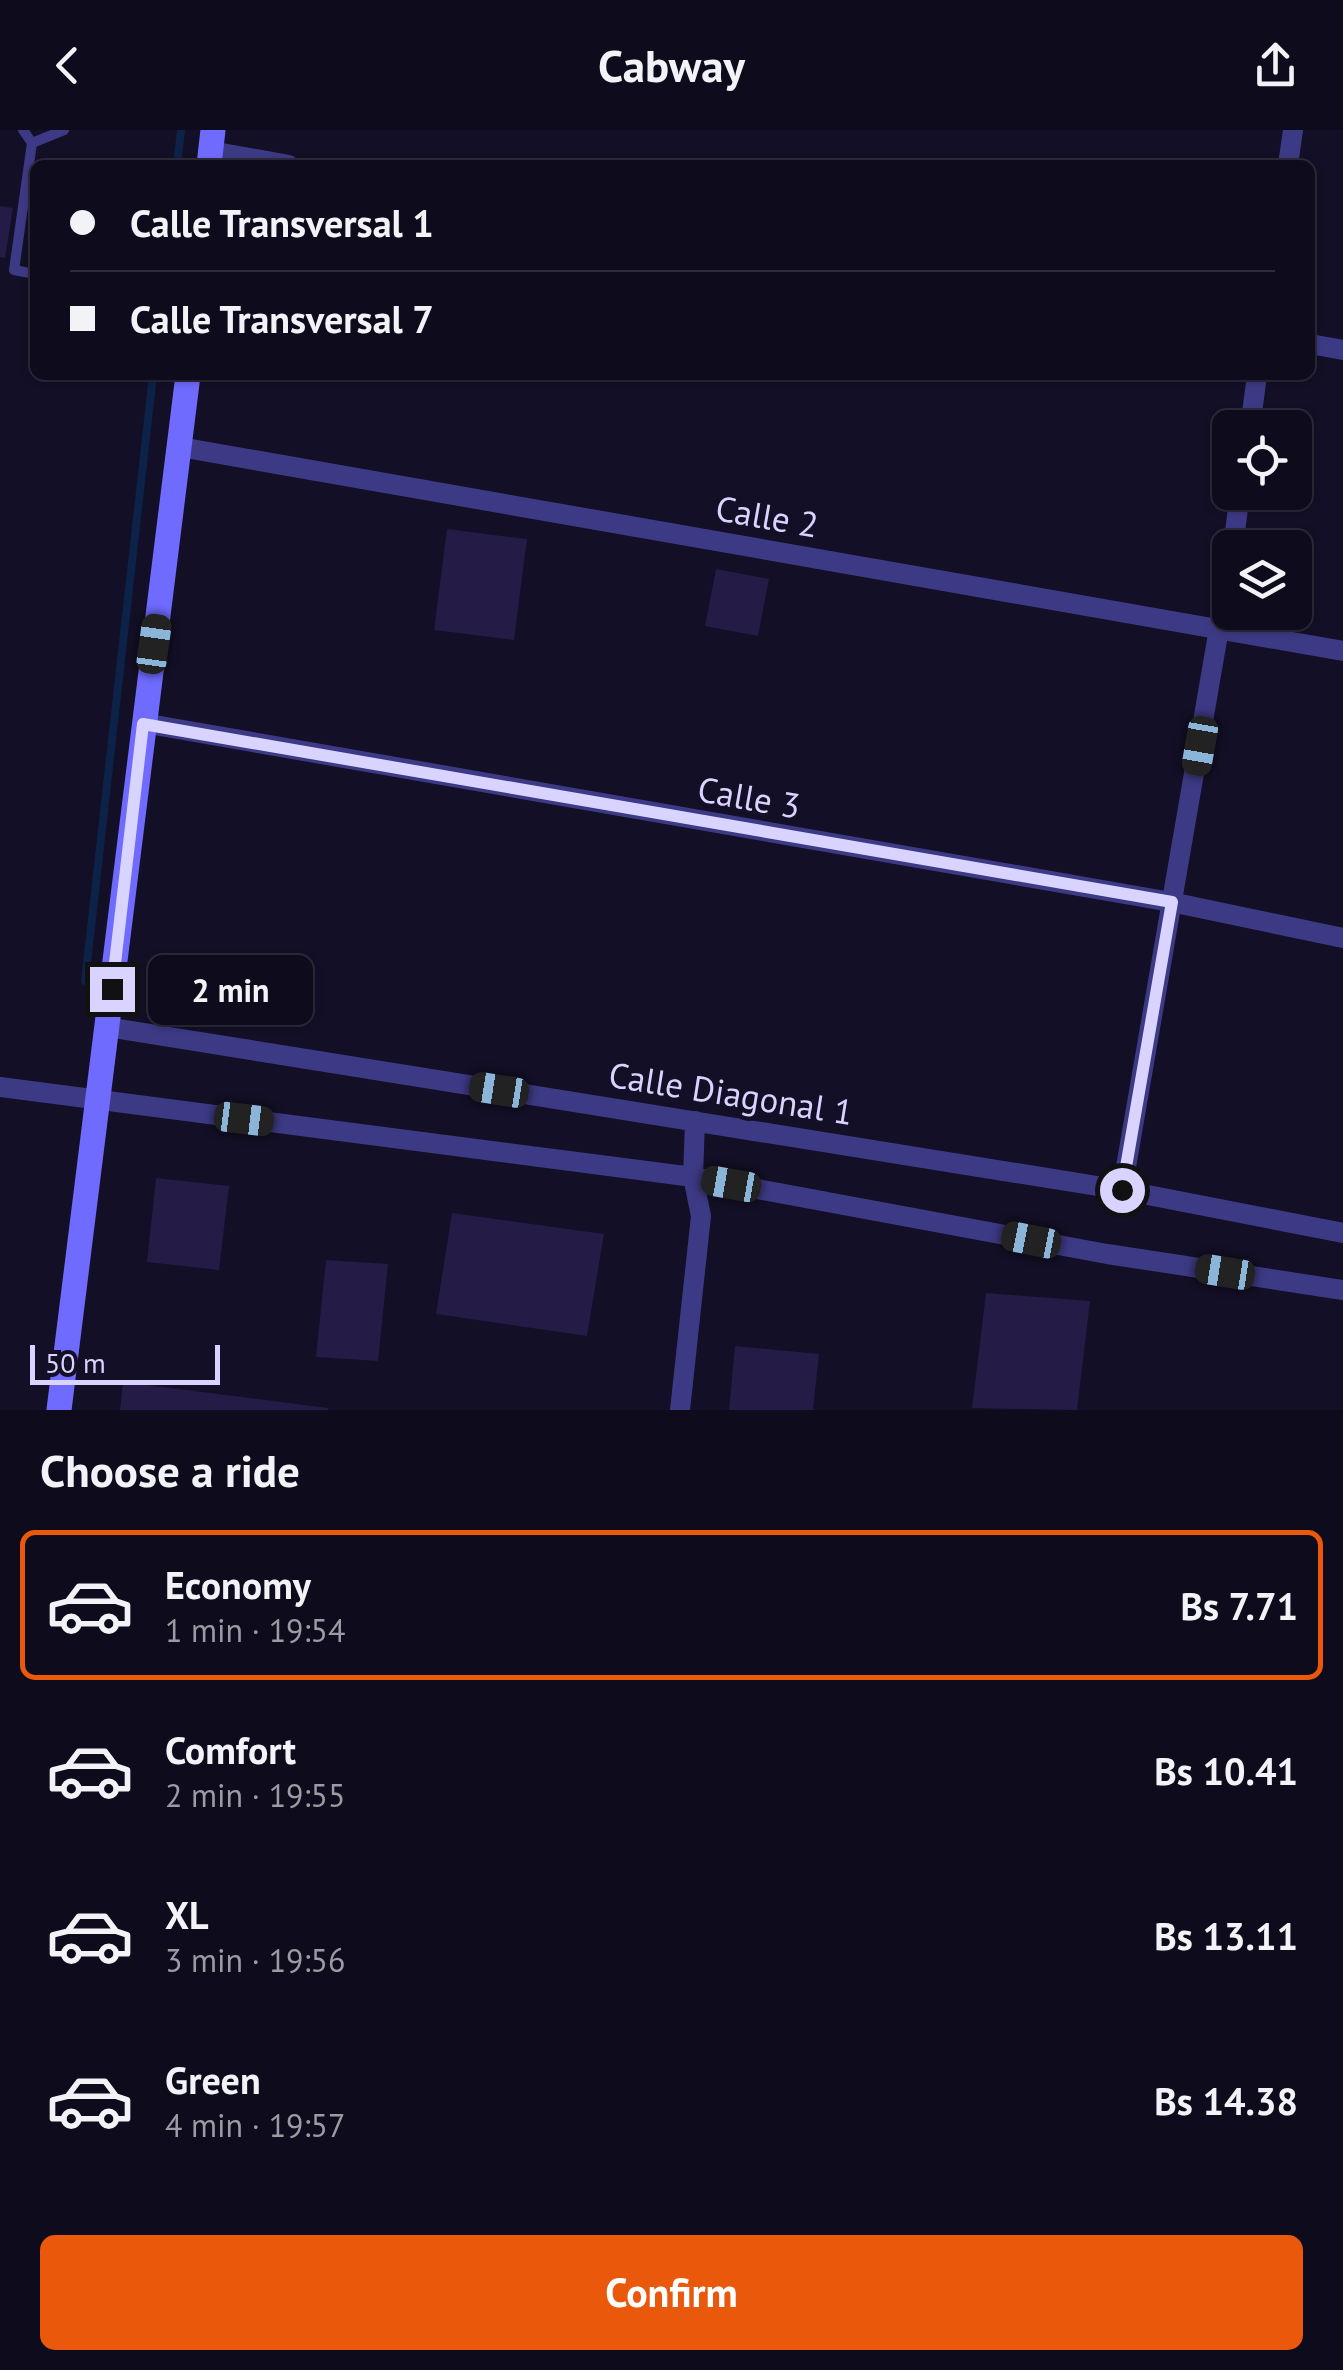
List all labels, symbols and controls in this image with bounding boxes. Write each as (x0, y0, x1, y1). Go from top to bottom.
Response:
text: Cabway (598, 36, 745, 94)
icon: back (40, 38, 95, 93)
icon: share (1248, 38, 1303, 93)
text: Calle Transversal 1 (130, 198, 434, 247)
text: Calle Transversal 7 (130, 294, 434, 343)
map controls (1212, 410, 1312, 630)
button: locate (1212, 410, 1312, 510)
street label: Calle 2 (712, 484, 822, 548)
button: layers (1212, 530, 1312, 630)
car (135, 612, 173, 676)
car (1180, 714, 1220, 778)
street label: Calle 3 (694, 765, 804, 829)
callout: 2 min (147, 954, 312, 1024)
route end (90, 967, 135, 1012)
text: 2 min (191, 969, 270, 1011)
street label: Calle Diagonal 1 (606, 1051, 857, 1135)
car (467, 1070, 531, 1110)
car (212, 1100, 276, 1138)
car (699, 1164, 763, 1204)
route start (1100, 1168, 1145, 1213)
car (999, 1220, 1063, 1260)
car (1193, 1252, 1257, 1292)
scale bar (30, 1340, 220, 1384)
text: 50 m (45, 1344, 106, 1381)
text: Choose a ride (40, 1441, 300, 1499)
icon: car (45, 1560, 135, 1650)
text: Economy (165, 1560, 311, 1609)
text: Bs 7.71 (1180, 1581, 1298, 1630)
text: 1 min · 19:54 (165, 1609, 345, 1651)
icon: car (45, 1725, 135, 1815)
text: Comfort (165, 1725, 296, 1774)
text: Bs 10.41 (1154, 1746, 1298, 1795)
text: 2 min · 19:55 (165, 1774, 345, 1816)
icon: car (45, 1890, 135, 1980)
text: XL (165, 1890, 209, 1939)
text: Bs 13.11 (1154, 1911, 1298, 1960)
text: 3 min · 19:56 (165, 1939, 345, 1981)
icon: car (45, 2055, 135, 2145)
text: Green (165, 2055, 261, 2104)
text: Bs 14.38 (1154, 2076, 1298, 2125)
text: 4 min · 19:57 (165, 2104, 345, 2146)
button: Confirm (40, 2235, 1303, 2350)

